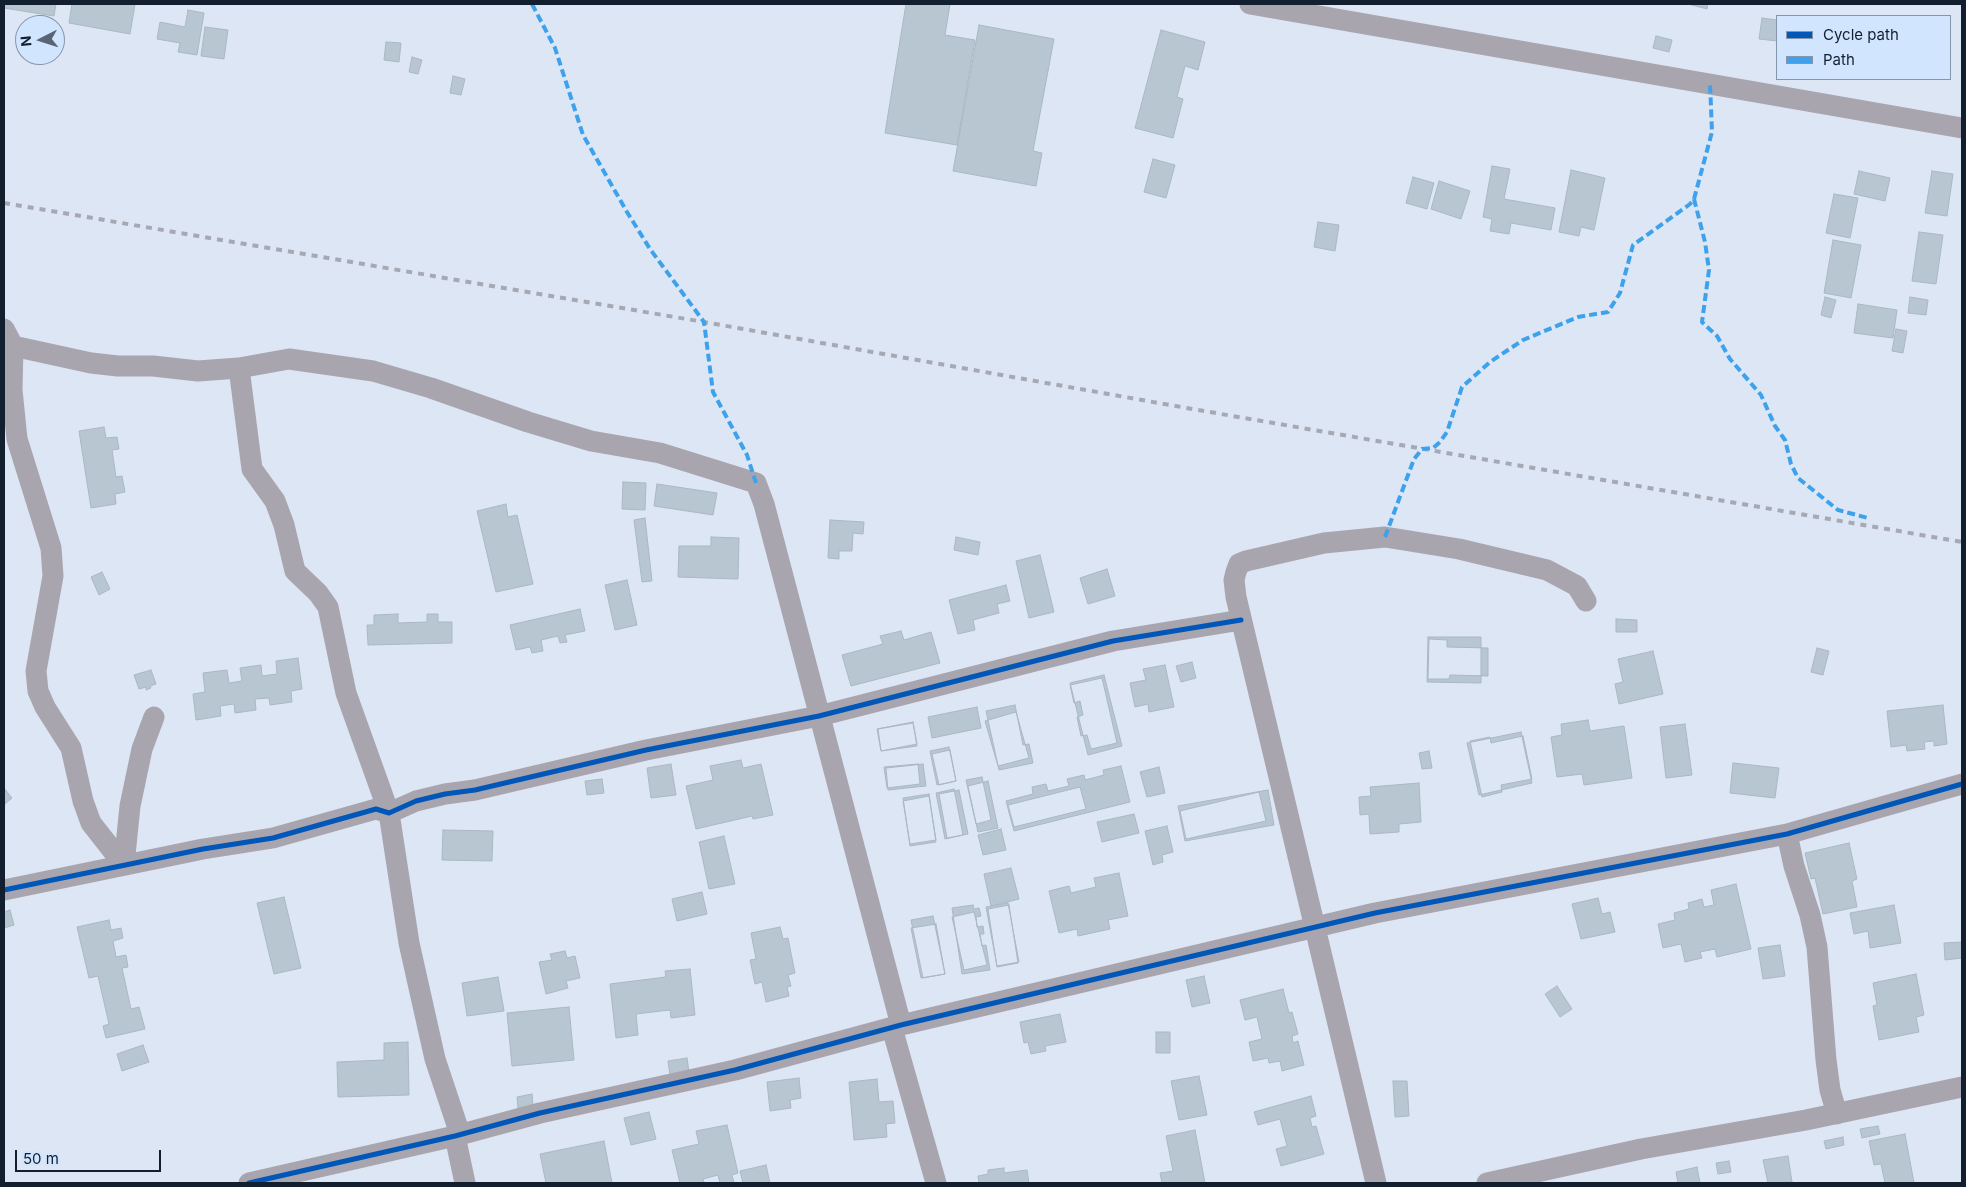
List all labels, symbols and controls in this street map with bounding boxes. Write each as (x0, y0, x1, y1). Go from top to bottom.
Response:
north arrow (15, 15, 65, 65)
legend (1776, 15, 1951, 80)
text: Cycle path (1823, 25, 1899, 44)
text: N (17, 35, 34, 47)
text: Path (1823, 50, 1855, 69)
scale bar (18, 1140, 164, 1172)
text: 50 m (23, 1149, 59, 1168)

